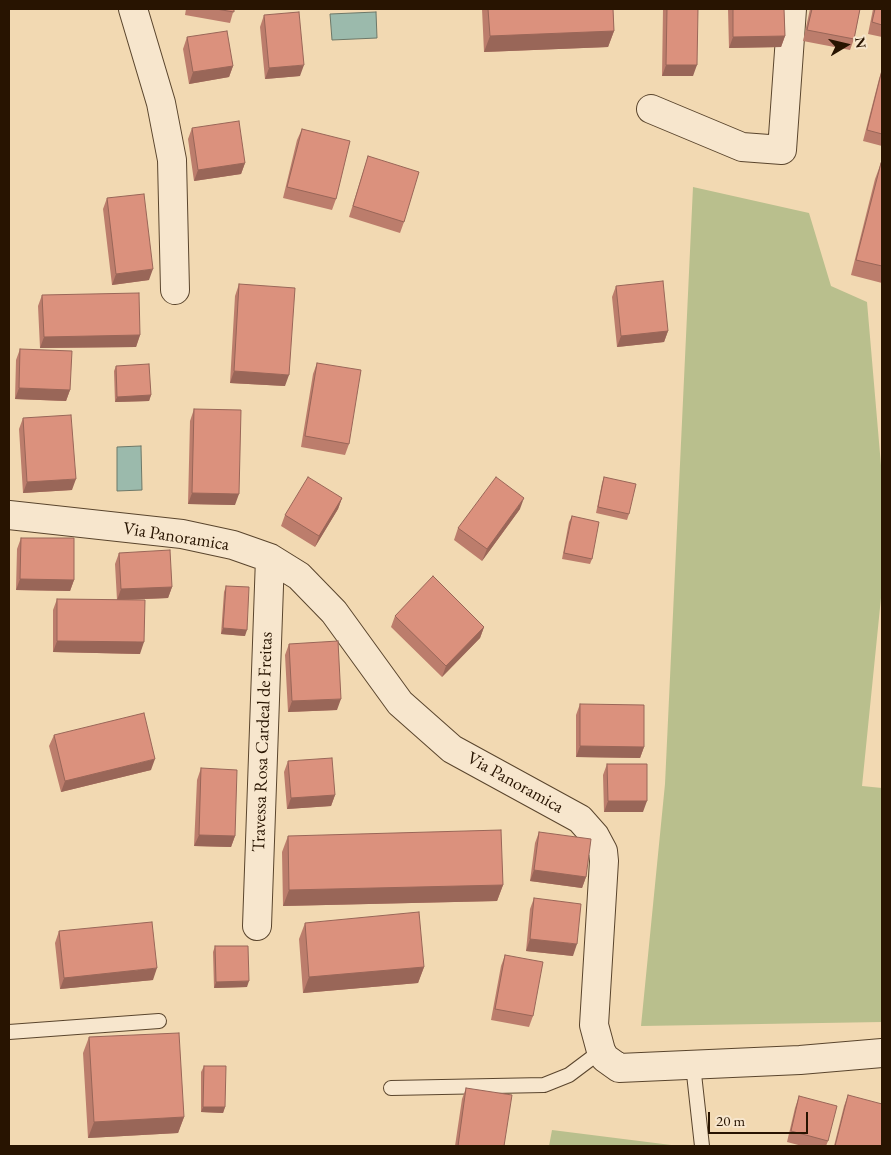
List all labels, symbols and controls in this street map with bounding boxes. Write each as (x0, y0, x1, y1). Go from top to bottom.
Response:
north arrow (821, 20, 871, 70)
text: N (851, 36, 871, 50)
street label: Via Panoramica (121, 518, 231, 556)
street label: Travessa Rosa Cardeal de Freitas (248, 631, 278, 853)
street label: Via Panoramica (463, 748, 567, 818)
scale bar (711, 1102, 811, 1134)
text: 20 m (716, 1111, 745, 1130)

